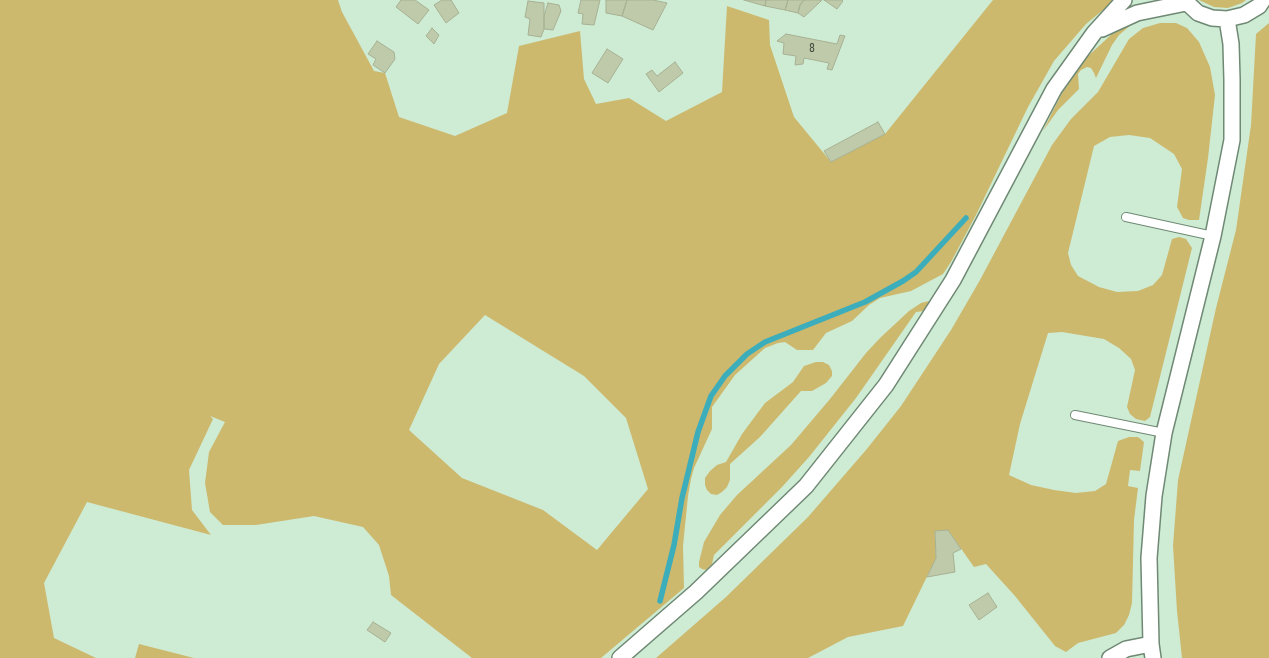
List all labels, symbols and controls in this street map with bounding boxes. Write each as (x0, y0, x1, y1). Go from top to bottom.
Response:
house number: 8 (809, 42, 815, 56)

